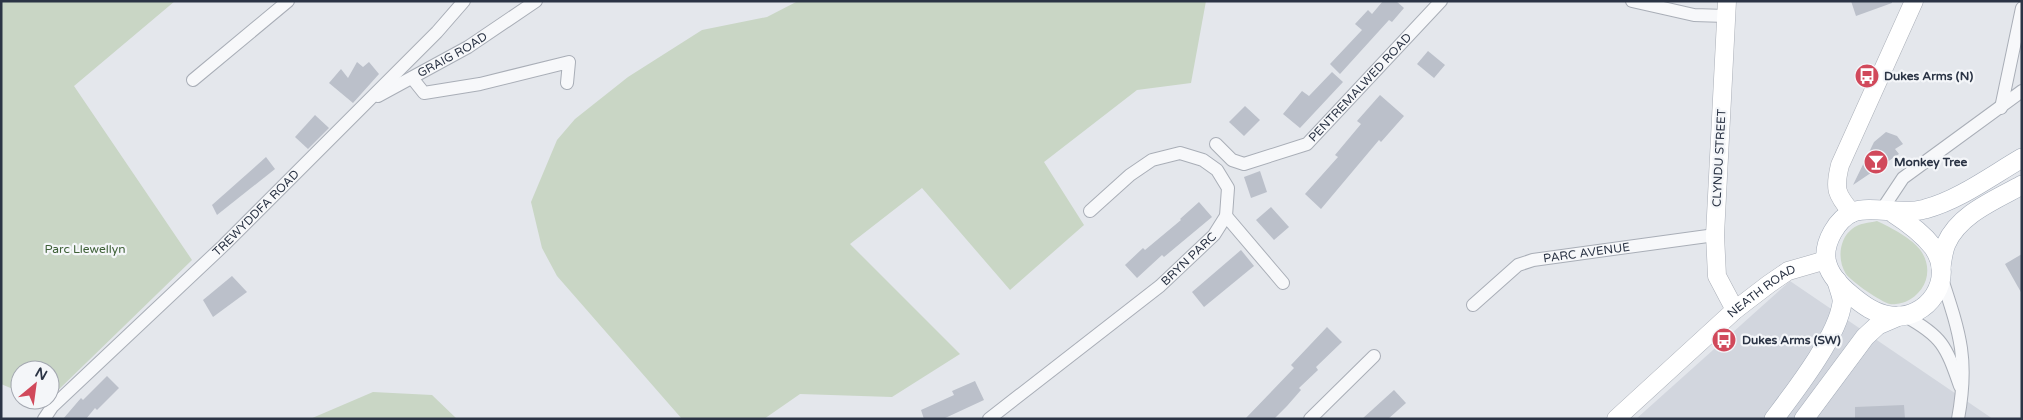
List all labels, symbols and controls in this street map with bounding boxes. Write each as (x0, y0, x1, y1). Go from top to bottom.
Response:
street label: GRAIG ROAD (415, 29, 490, 80)
street label: PENTREMALWED ROAD (1306, 30, 1414, 145)
bus stop icon: Dukes Arms (N) (1854, 63, 1880, 89)
place label: Dukes Arms (N) (1884, 69, 1973, 83)
street label: CLYNDU STREET (1709, 108, 1729, 207)
bar icon: Monkey Tree (1863, 149, 1889, 175)
place label: Monkey Tree (1894, 155, 1968, 170)
street label: TREWYDDFA ROAD (210, 167, 302, 259)
street label: BRYN PARC (1158, 230, 1219, 288)
street label: PARC AVENUE (1542, 240, 1631, 266)
park label: Parc Llewellyn (44, 242, 126, 256)
street label: NEATH ROAD (1724, 262, 1797, 321)
bus stop icon: Dukes Arms (SW) (1711, 327, 1737, 353)
place label: Dukes Arms (SW) (1742, 333, 1841, 347)
north arrow (10, 360, 60, 410)
text: N (32, 364, 50, 384)

